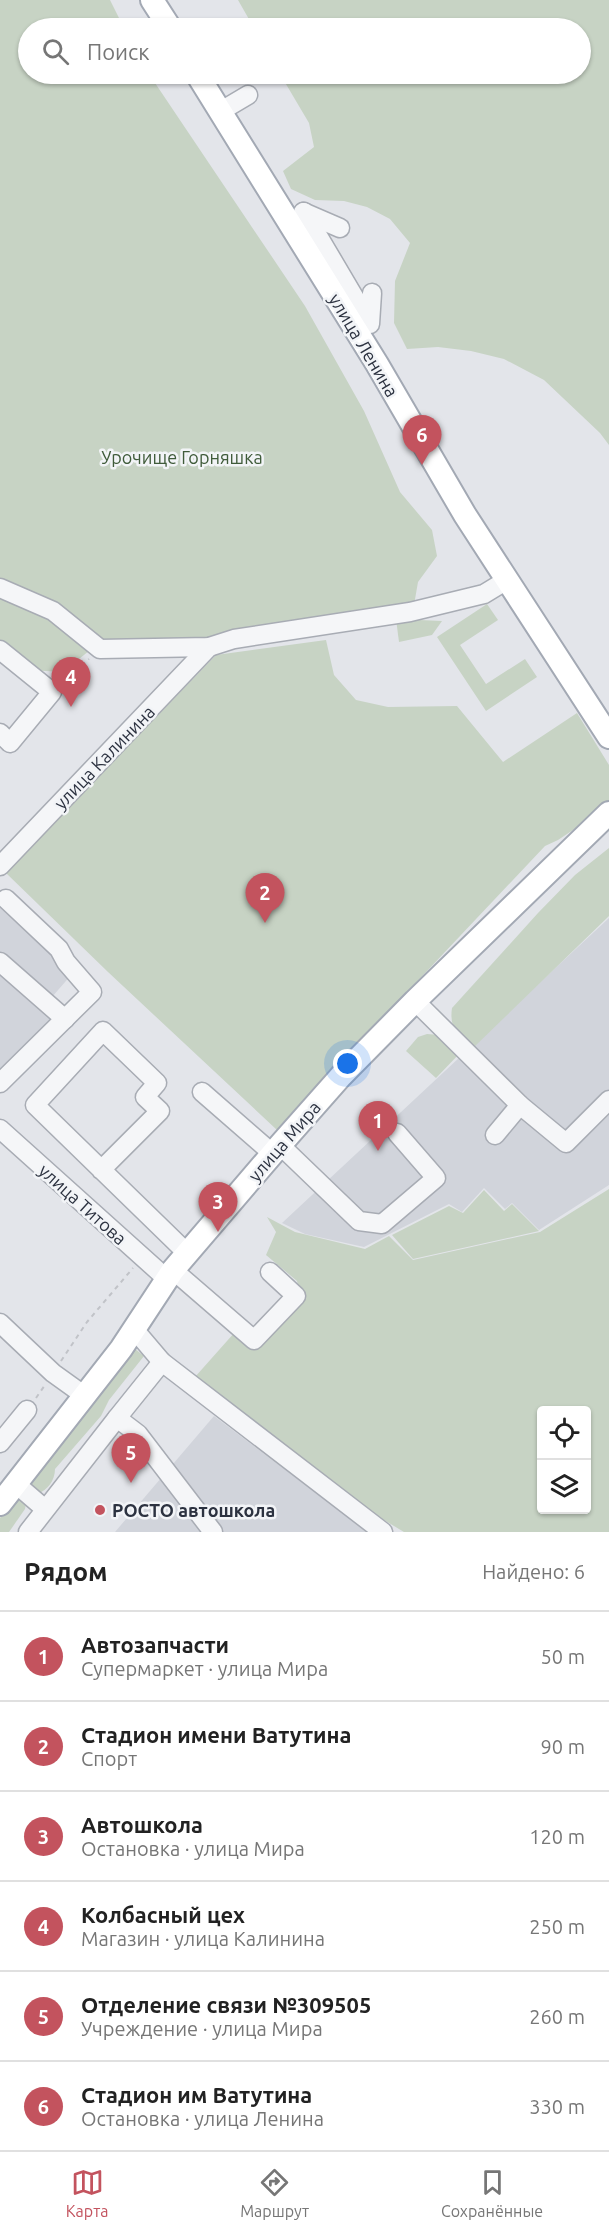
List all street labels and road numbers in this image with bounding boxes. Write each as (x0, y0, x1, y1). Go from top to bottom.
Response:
street label: улица Ленина (325, 290, 403, 400)
street label: улица Калинина (50, 701, 158, 813)
street label: улица Мира (244, 1097, 324, 1185)
street label: улица Титова (35, 1160, 131, 1248)

